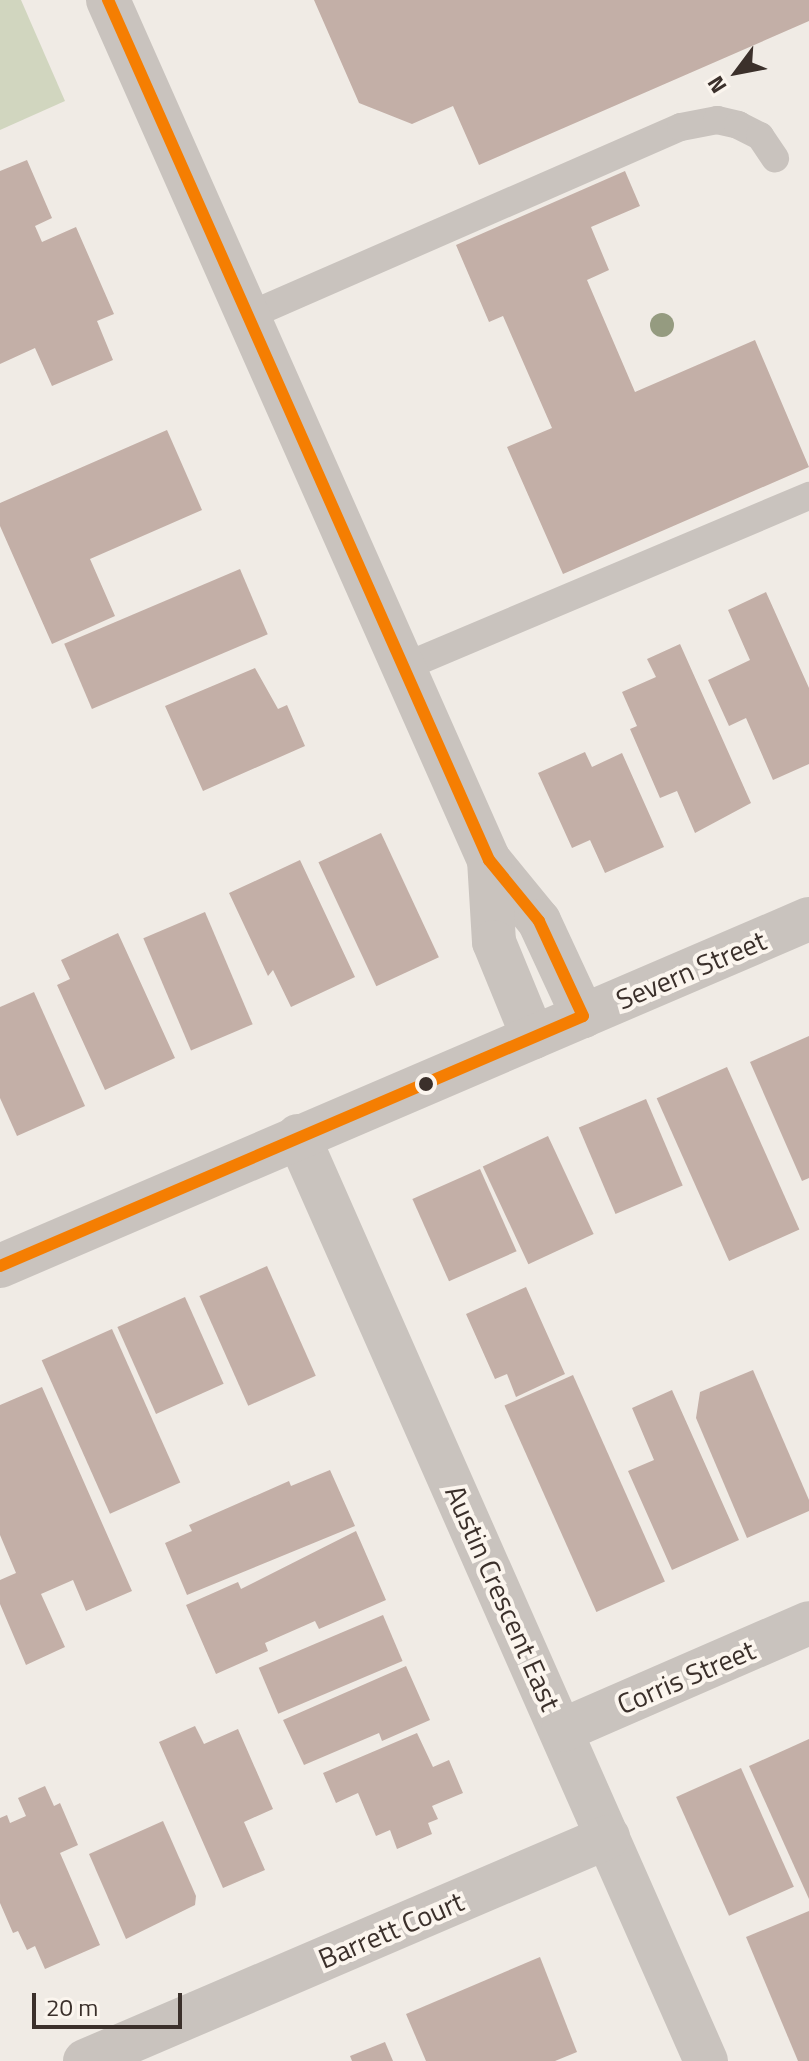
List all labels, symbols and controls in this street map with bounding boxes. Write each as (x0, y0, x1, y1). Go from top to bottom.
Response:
north arrow (697, 32, 777, 112)
text: N (698, 69, 735, 100)
street label: Severn Street (611, 923, 771, 1017)
unlabelled marker (418, 1076, 434, 1092)
street label: Austin Crescent East (438, 1480, 568, 1716)
street label: Corris Street (612, 1633, 760, 1721)
street label: Barrett Court (313, 1884, 469, 1976)
scale bar (36, 1977, 186, 2027)
text: 20 m (46, 1989, 98, 2025)

